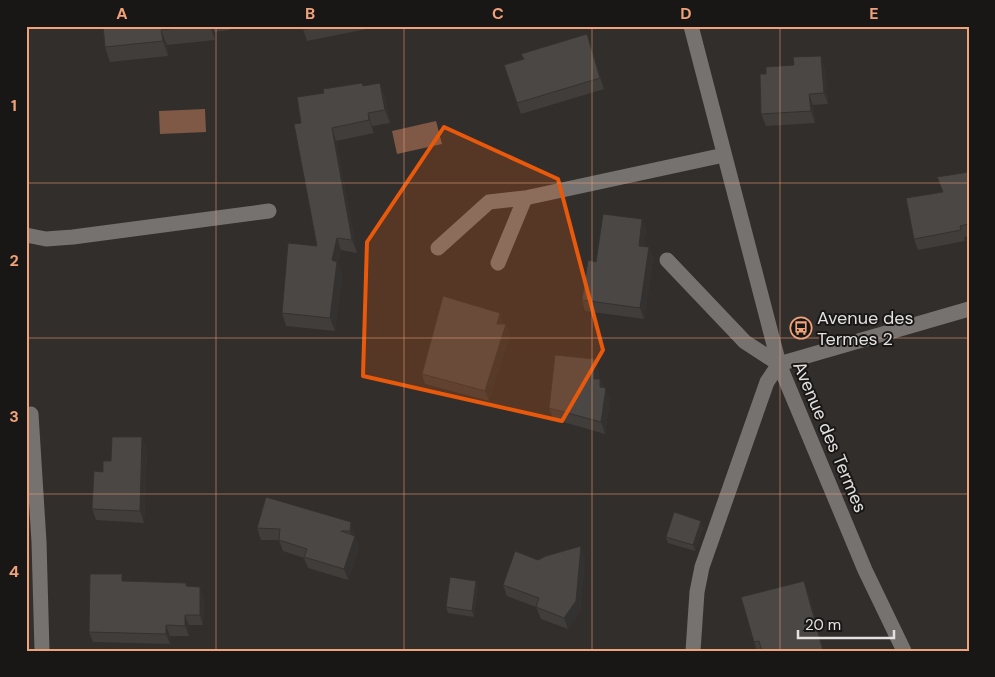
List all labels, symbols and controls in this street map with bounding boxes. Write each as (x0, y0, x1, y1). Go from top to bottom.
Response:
text: A (116, 3, 128, 24)
text: B (305, 3, 315, 24)
text: C (492, 3, 504, 24)
text: D (680, 3, 692, 24)
text: E (869, 3, 879, 24)
text: 1 (11, 95, 17, 116)
text: 2 (9, 250, 19, 271)
place label: Avenue des Termes 2 (817, 306, 914, 351)
bus stop icon: Avenue des Termes 2 (789, 316, 813, 340)
street label: Avenue des Termes (787, 358, 873, 516)
text: 3 (9, 406, 19, 427)
text: 4 (9, 561, 19, 582)
scale bar (798, 607, 894, 639)
text: 20 m (805, 615, 841, 635)

